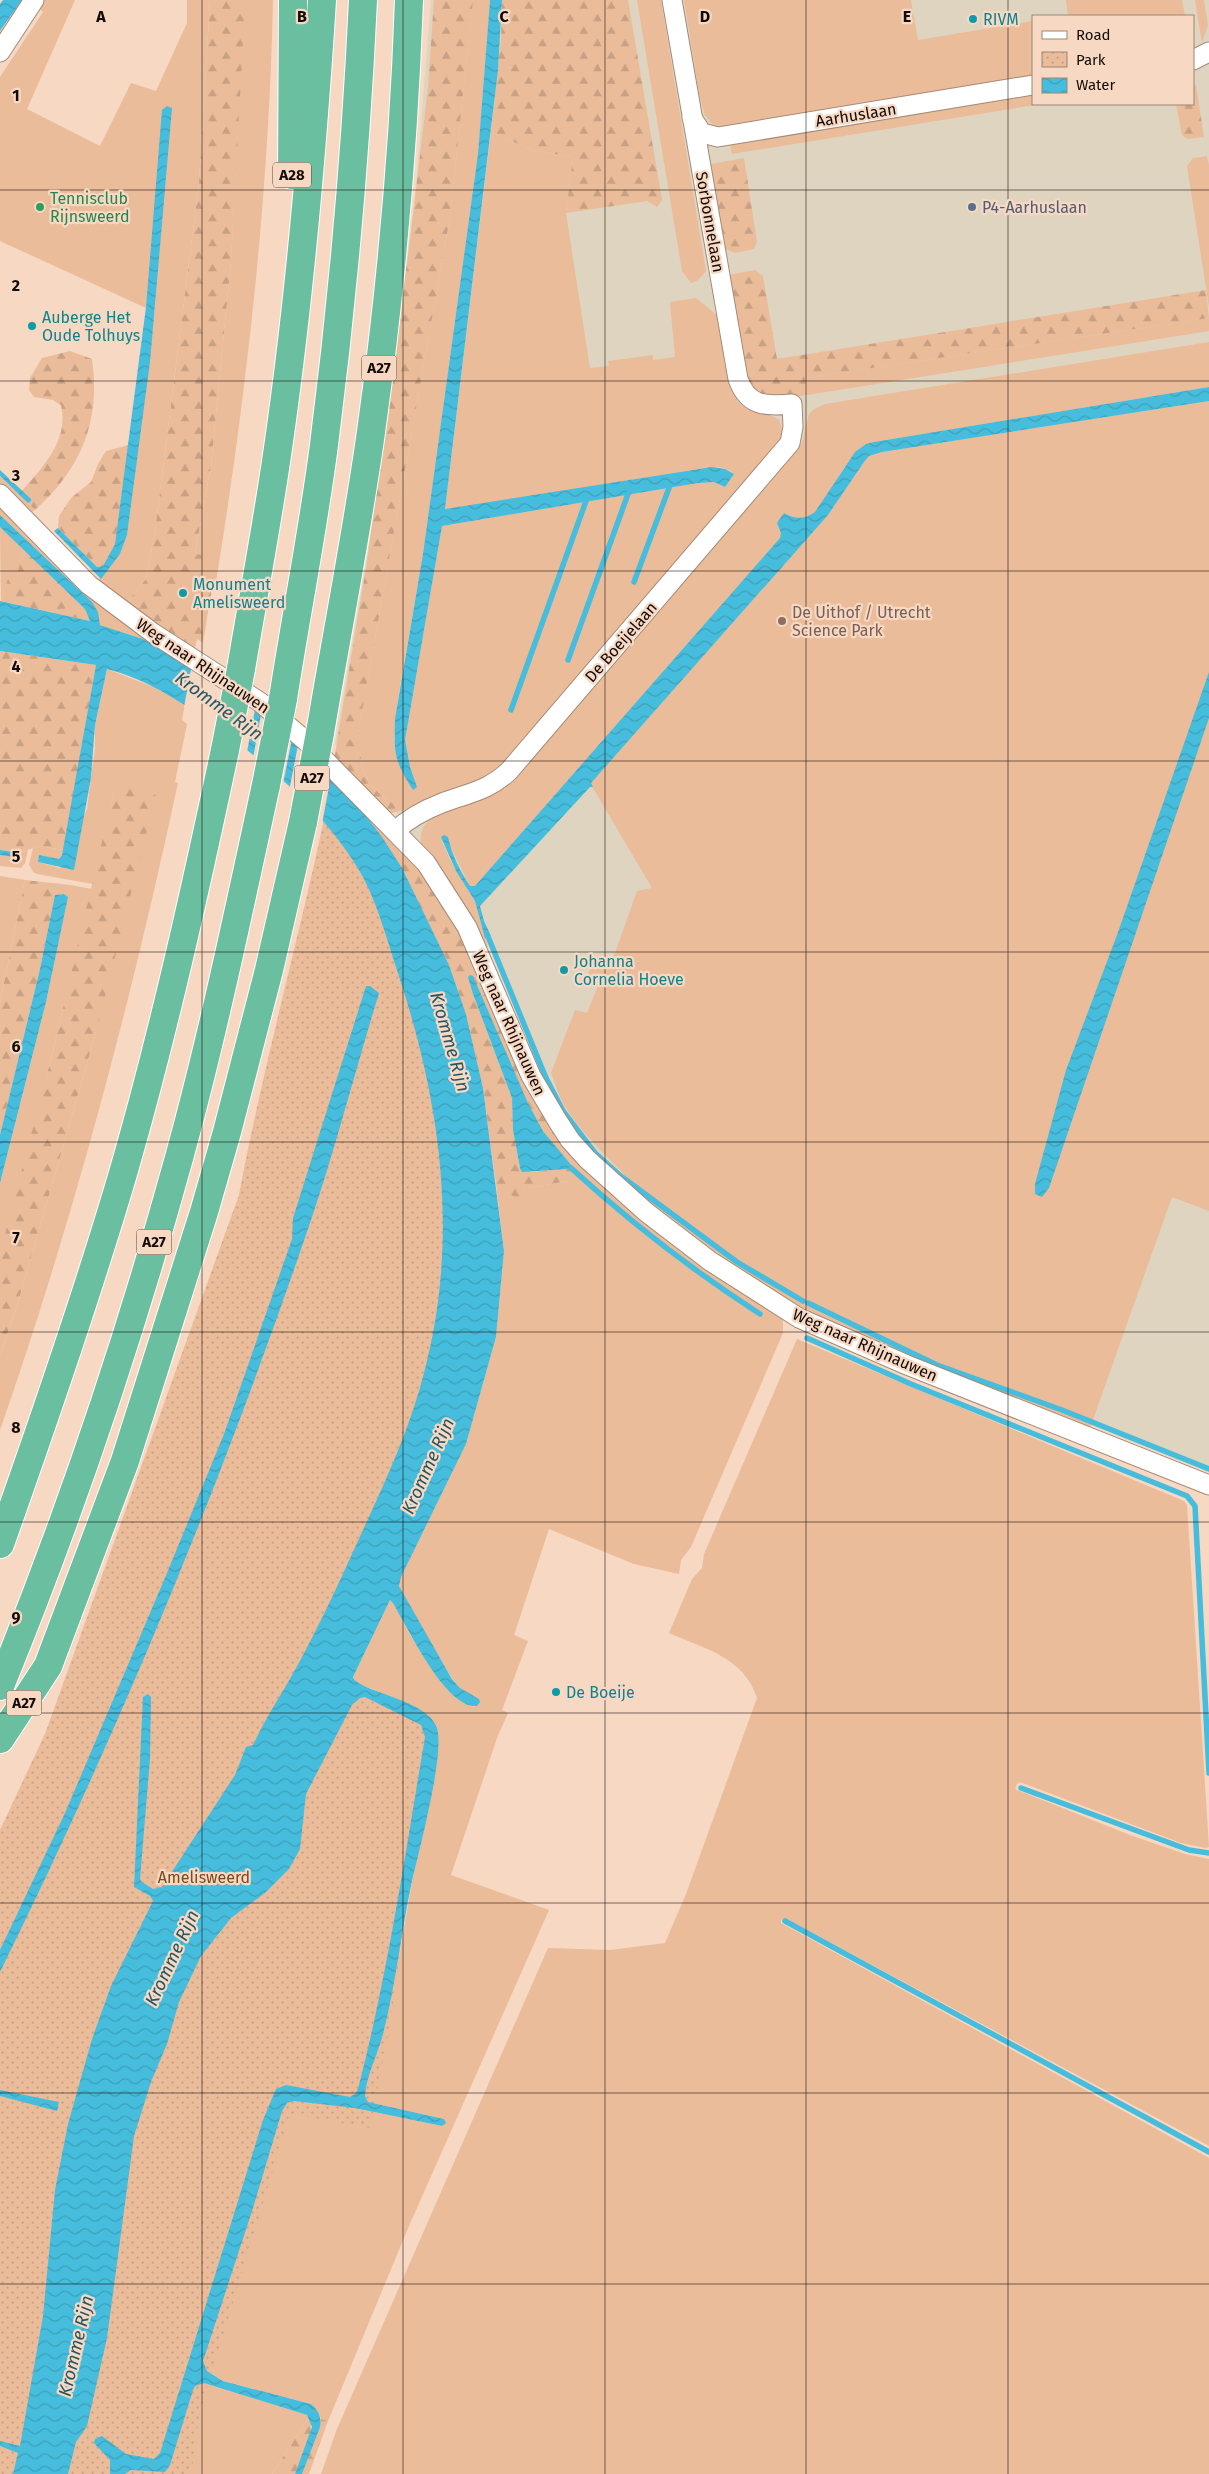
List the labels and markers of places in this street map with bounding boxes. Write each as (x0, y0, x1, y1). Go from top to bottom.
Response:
place label: RIVM (983, 10, 1019, 29)
marker: RIVM (967, 13, 979, 25)
place label: Tennisclub Rijnsweerd (50, 189, 130, 226)
place label: P4-Aarhuslaan (982, 198, 1087, 217)
marker: Tennisclub Rijnsweerd (34, 201, 46, 213)
marker: P4-Aarhuslaan (966, 201, 978, 213)
place label: Auberge Het Oude Tolhuys (42, 308, 140, 345)
marker: Auberge Het Oude Tolhuys (26, 320, 38, 332)
place label: Monument Amelisweerd (193, 575, 285, 612)
marker: Monument Amelisweerd (177, 587, 189, 599)
place label: De Uithof / Utrecht Science Park (792, 603, 931, 640)
marker: De Uithof / Utrecht Science Park (776, 615, 788, 627)
place label: Johanna Cornelia Hoeve (574, 952, 684, 989)
marker: Johanna Cornelia Hoeve (558, 964, 570, 976)
place label: De Boeije (566, 1683, 635, 1702)
marker: De Boeije (550, 1686, 562, 1698)

